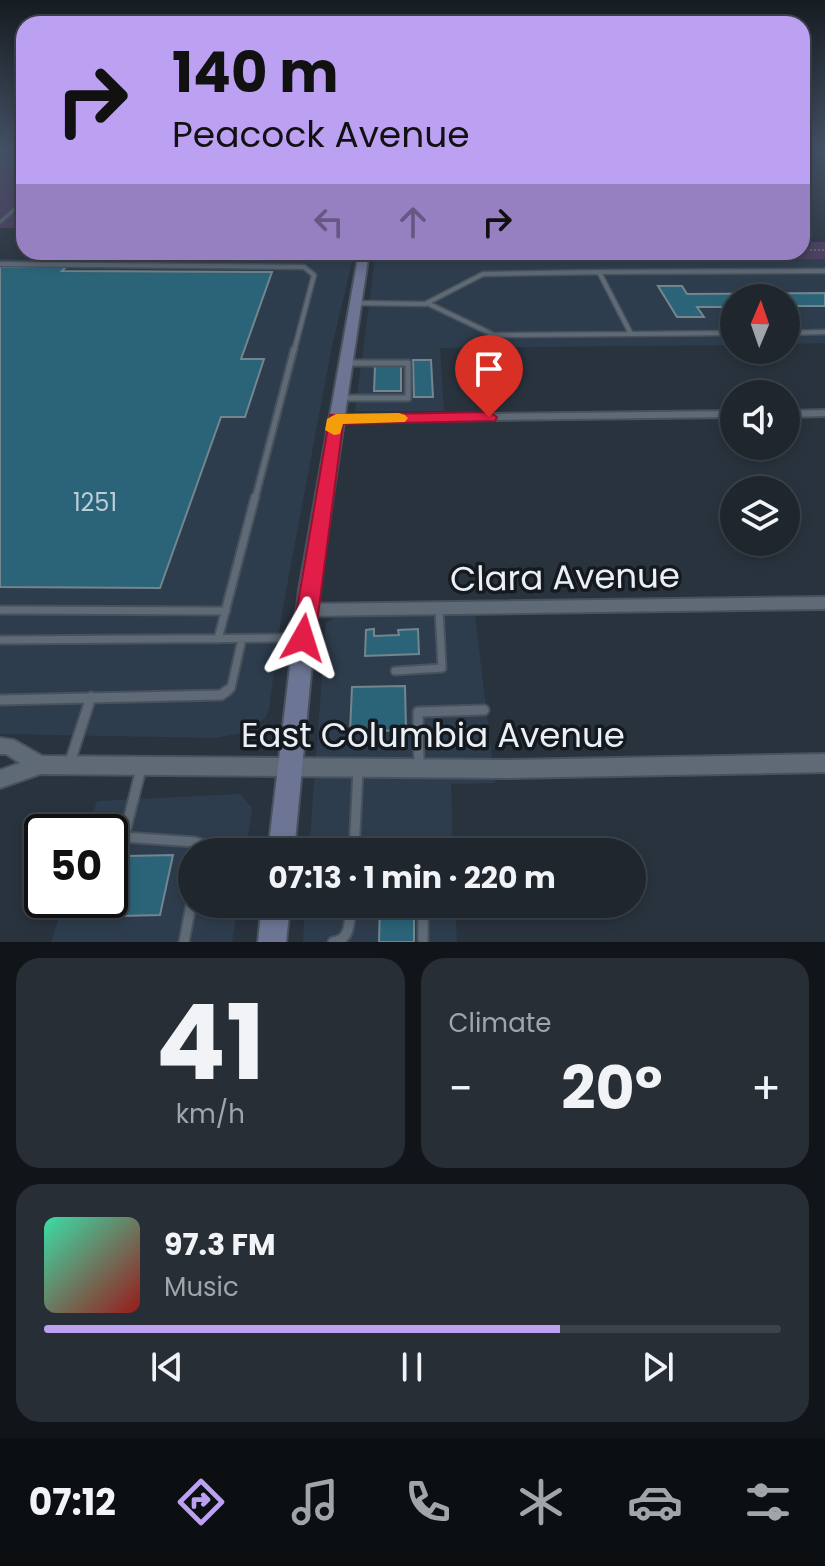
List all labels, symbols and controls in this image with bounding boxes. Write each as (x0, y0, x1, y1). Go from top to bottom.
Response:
text: 140 m (172, 33, 339, 112)
icon: right (40, 48, 144, 152)
text: Peacock Avenue (172, 109, 470, 160)
icon: left (307, 200, 351, 244)
icon: ahead (391, 200, 435, 244)
icon: right (475, 200, 519, 244)
north arrow (720, 284, 800, 364)
map controls (720, 284, 800, 556)
pin (455, 335, 523, 417)
icon: arrive (467, 347, 511, 391)
button: sound (720, 380, 800, 460)
button: layers (720, 476, 800, 556)
house number: 1251 (73, 486, 117, 519)
street label: Clara Avenue (450, 551, 680, 603)
position arrow (261, 596, 345, 680)
street label: East Columbia Avenue (241, 711, 625, 759)
speed limit sign: 50 (24, 814, 128, 918)
text: 07:13 · 1 min · 220 m (268, 856, 556, 899)
text: 41 (155, 970, 265, 1115)
text: Climate (449, 1005, 551, 1041)
text: 20° (561, 1046, 662, 1130)
text: − (449, 1058, 473, 1119)
text: + (751, 1058, 781, 1119)
text: km/h (176, 1096, 245, 1132)
text: 97.3 FM (164, 1223, 275, 1266)
text: Music (164, 1269, 239, 1305)
icon: previous (145, 1345, 189, 1389)
icon: pause (390, 1345, 434, 1389)
icon: next (636, 1345, 680, 1389)
icon: directions (173, 1474, 229, 1530)
icon: music (287, 1474, 343, 1530)
icon: phone (400, 1474, 456, 1530)
icon: climate (513, 1474, 569, 1530)
icon: car (627, 1474, 683, 1530)
icon: filters (740, 1474, 796, 1530)
text: 07:12 (29, 1477, 116, 1528)

